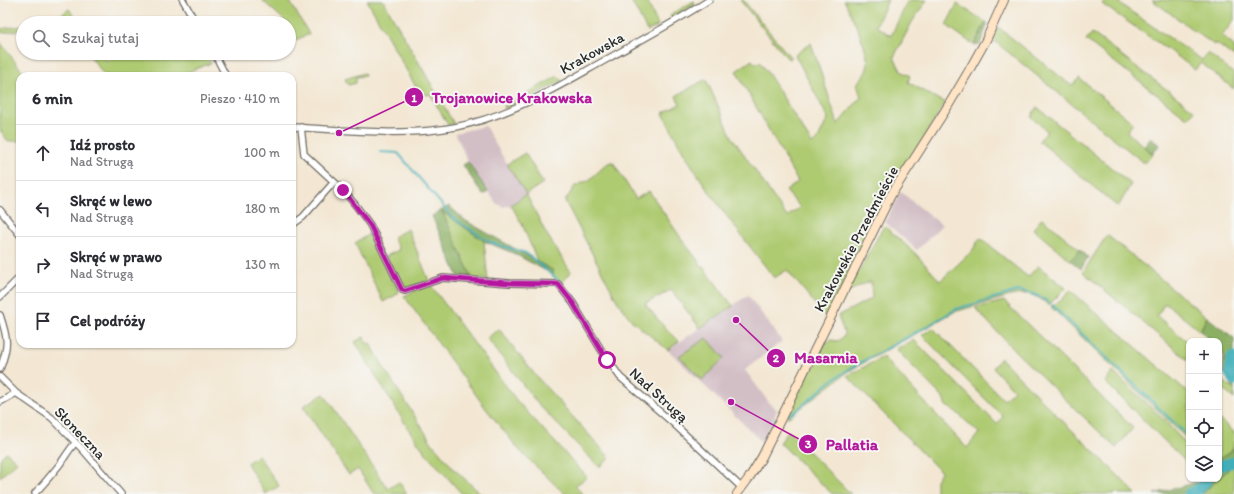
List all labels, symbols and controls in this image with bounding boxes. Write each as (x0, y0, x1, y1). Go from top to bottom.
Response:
search box (16, 16, 296, 60)
icon: search (30, 27, 52, 49)
street label: Krakowska (557, 28, 628, 78)
text: Szukaj tutaj (62, 29, 139, 47)
callout: Trojanowice Krakowska (404, 83, 600, 111)
text: 6 min (32, 88, 73, 108)
text: Trojanowice Krakowska (431, 88, 592, 108)
text: Pieszo · 410 m (200, 91, 280, 106)
text: 1 (411, 91, 417, 105)
text: Idź prosto (70, 136, 135, 154)
icon: ahead (32, 142, 54, 164)
text: 100 m (244, 145, 280, 160)
text: Nad Strugą (70, 154, 134, 169)
street label: Krakowskie Przedmieście (810, 163, 902, 315)
route end (334, 181, 352, 199)
text: Skręć w lewo (70, 192, 152, 210)
icon: left (32, 198, 54, 220)
text: 180 m (245, 201, 280, 216)
text: Nad Strugą (70, 210, 134, 225)
text: Skręć w prawo (70, 248, 162, 266)
icon: right (32, 254, 54, 276)
text: 130 m (245, 257, 280, 272)
text: Nad Strugą (70, 266, 134, 281)
icon: arrive (32, 310, 54, 332)
text: Cel podróży (70, 312, 145, 330)
map controls (1186, 338, 1222, 482)
button: + (1186, 338, 1222, 374)
callout: Masarnia (766, 344, 865, 372)
text: Masarnia (794, 348, 858, 367)
route start (598, 351, 616, 369)
text: 2 (773, 351, 780, 365)
street label: Nad Strugą (626, 364, 692, 426)
button: − (1186, 374, 1222, 410)
street label: Słoneczna (51, 403, 110, 463)
button: locate (1186, 410, 1222, 446)
callout: Pallatia (798, 430, 886, 458)
text: Pallatia (826, 435, 879, 454)
text: 3 (805, 437, 812, 451)
button: layers (1186, 446, 1222, 482)

